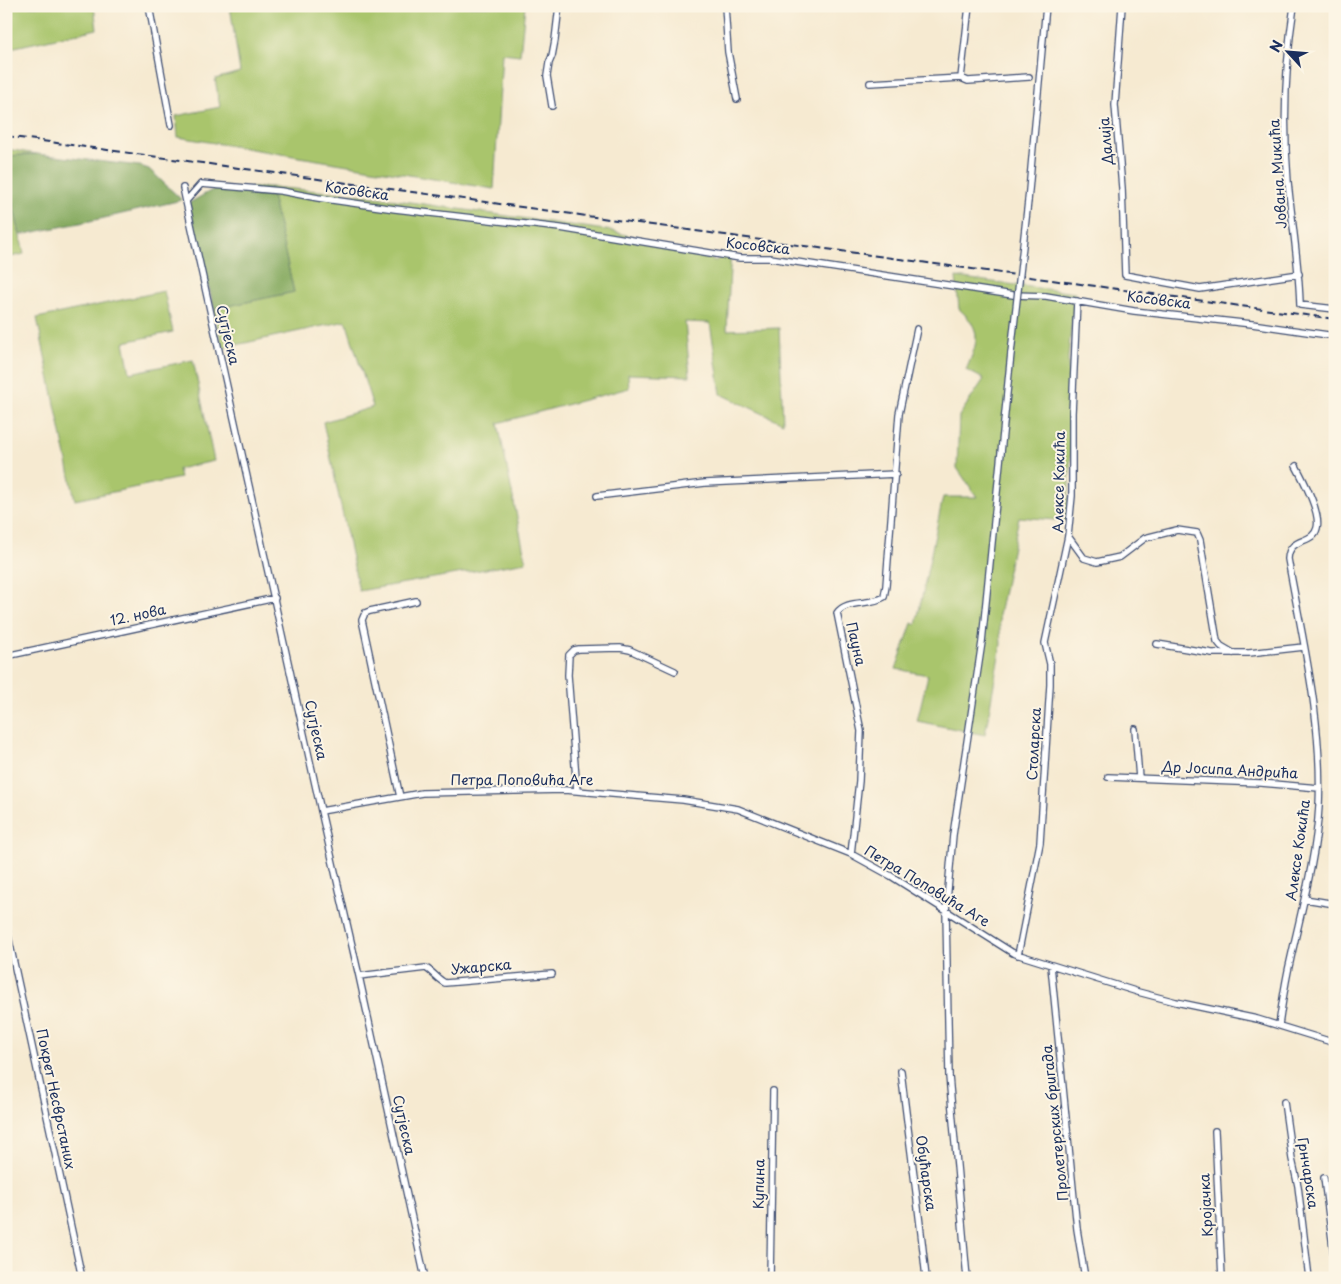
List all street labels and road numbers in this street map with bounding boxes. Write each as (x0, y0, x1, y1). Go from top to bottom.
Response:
street label: Далија (1093, 116, 1118, 167)
street label: Јована Микића (1263, 118, 1292, 230)
street label: Косовска (324, 176, 391, 205)
street label: Косовска (725, 232, 791, 259)
street label: Косовска (1126, 285, 1192, 314)
street label: Сутјеска (211, 303, 246, 367)
street label: Алексе Кокића (1047, 431, 1070, 533)
street label: 12. нова (108, 598, 168, 631)
street label: Пауна (841, 620, 872, 668)
street label: Сутјеска (300, 698, 333, 762)
street label: Столарска (1021, 707, 1046, 781)
street label: Др Јосипа Андрића (1160, 755, 1299, 784)
street label: Петра Поповића Аге (451, 769, 594, 790)
street label: Алексе Кокића (1280, 798, 1315, 902)
street label: Петра Поповића Аге (861, 840, 994, 932)
street label: Ужарска (450, 953, 512, 980)
street label: Покрет Несврстаних (31, 1027, 82, 1171)
street label: Пролетерских бригада (1036, 1044, 1073, 1202)
street label: Сутјеска (388, 1093, 421, 1157)
street label: Обућарска (911, 1134, 942, 1212)
street label: Грнчарска (1293, 1136, 1325, 1210)
street label: Купина (748, 1158, 769, 1209)
street label: Кројачка (1193, 1173, 1218, 1237)

